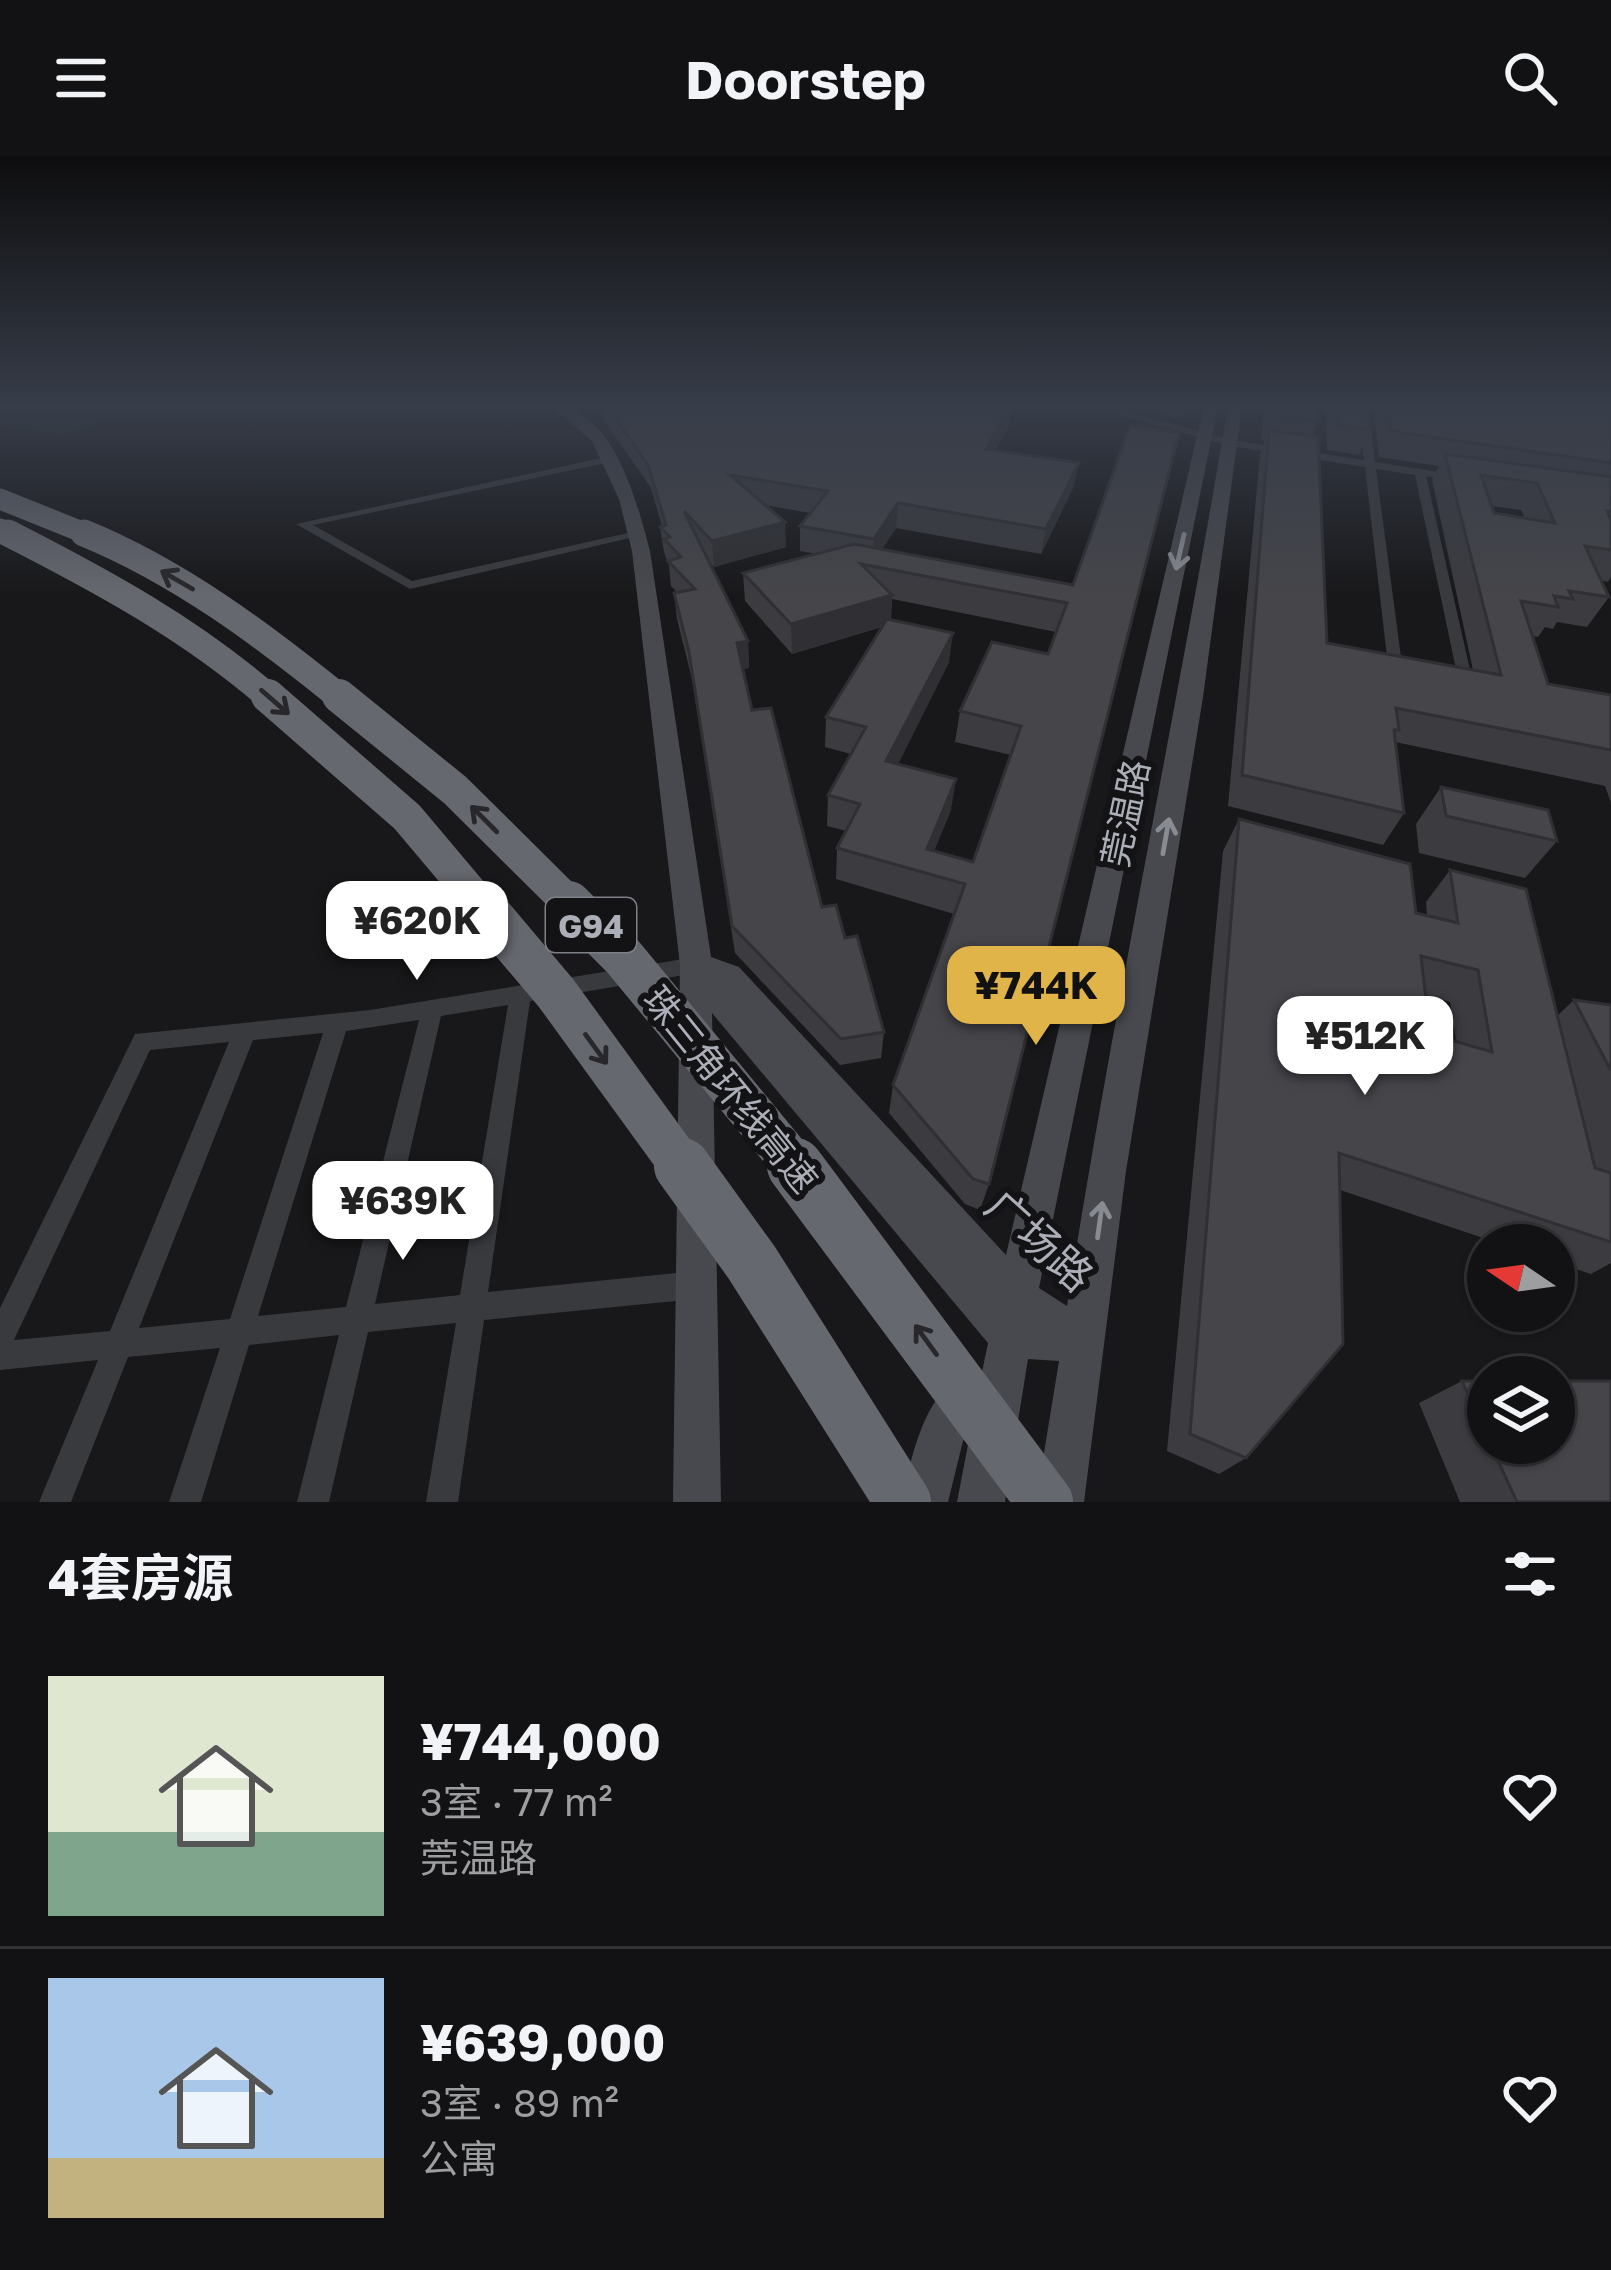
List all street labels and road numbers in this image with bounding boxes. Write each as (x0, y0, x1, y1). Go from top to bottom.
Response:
street label: 莞温路 (1093, 756, 1157, 870)
road number: G94 (546, 898, 636, 952)
street label: 珠三角环线高速 (635, 978, 827, 1200)
street label: 广场路 (976, 1179, 1104, 1301)

